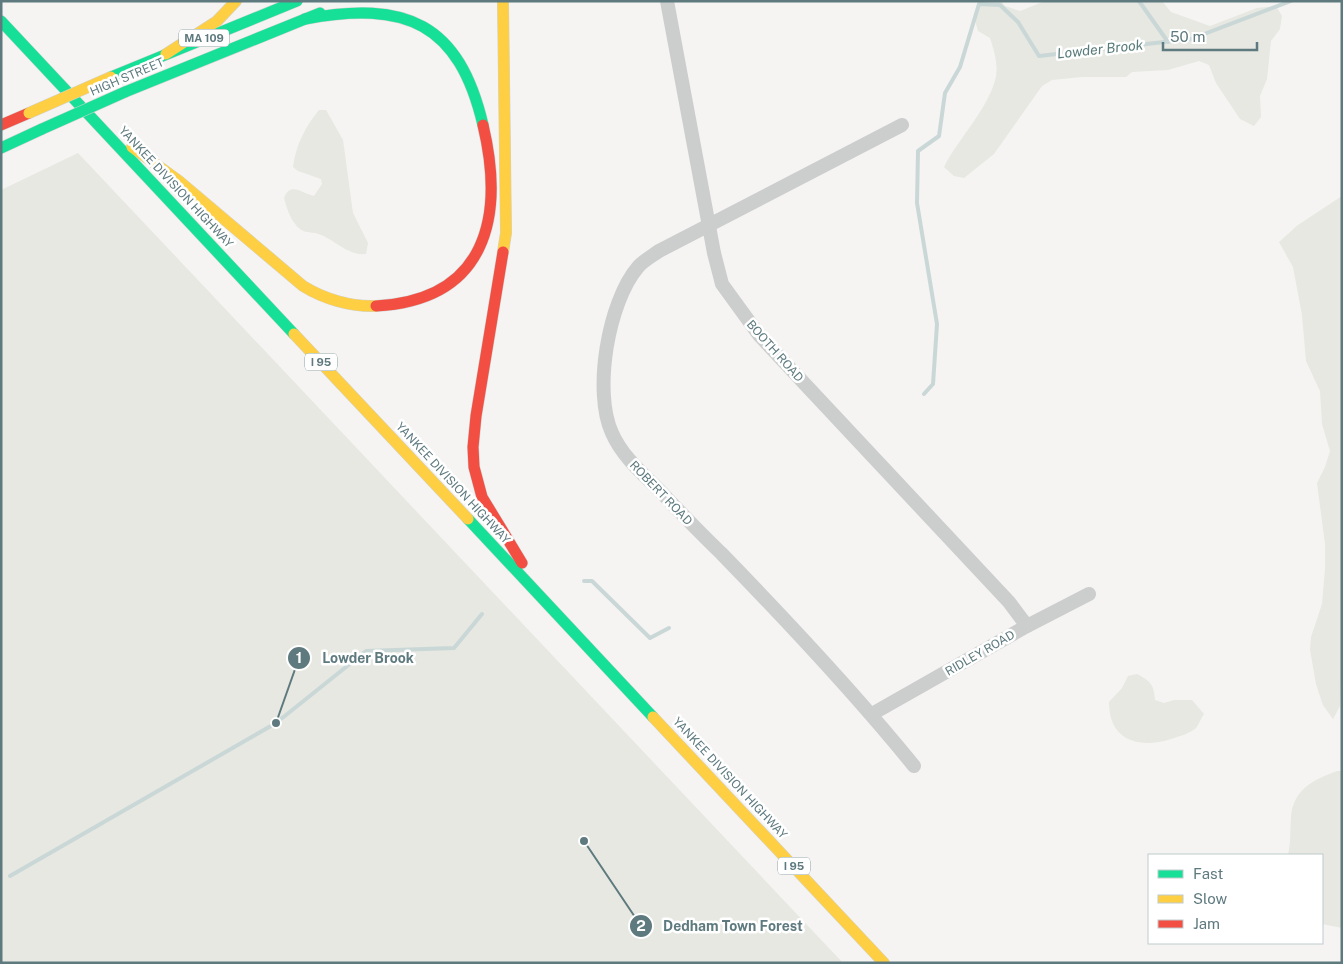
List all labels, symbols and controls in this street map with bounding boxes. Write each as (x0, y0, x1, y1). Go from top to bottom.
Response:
scale bar (1163, 20, 1257, 52)
text: 50 m (1170, 28, 1205, 45)
road number: MA 109 (179, 29, 229, 46)
water label: Lowder Brook (1056, 36, 1144, 61)
street label: HIGH STREET (88, 55, 166, 99)
street label: YANKEE DIVISION HIGHWAY (116, 123, 236, 251)
street label: BOOTH ROAD (744, 317, 806, 385)
road number: I 95 (305, 354, 337, 371)
street label: YANKEE DIVISION HIGHWAY (393, 419, 513, 547)
street label: ROBERT ROAD (627, 458, 695, 528)
street label: RIDLEY ROAD (943, 628, 1017, 678)
callout: Lowder Brook (287, 643, 424, 672)
text: 1 (296, 649, 302, 666)
text: Lowder Brook (322, 650, 414, 666)
street label: YANKEE DIVISION HIGHWAY (670, 714, 790, 842)
legend (1148, 854, 1323, 944)
road number: I 95 (778, 858, 810, 874)
text: Fast (1193, 865, 1223, 882)
text: Slow (1193, 890, 1228, 907)
callout: Dedham Town Forest (629, 912, 813, 941)
text: Jam (1193, 915, 1220, 932)
text: 2 (636, 917, 646, 934)
text: Dedham Town Forest (663, 918, 803, 934)

